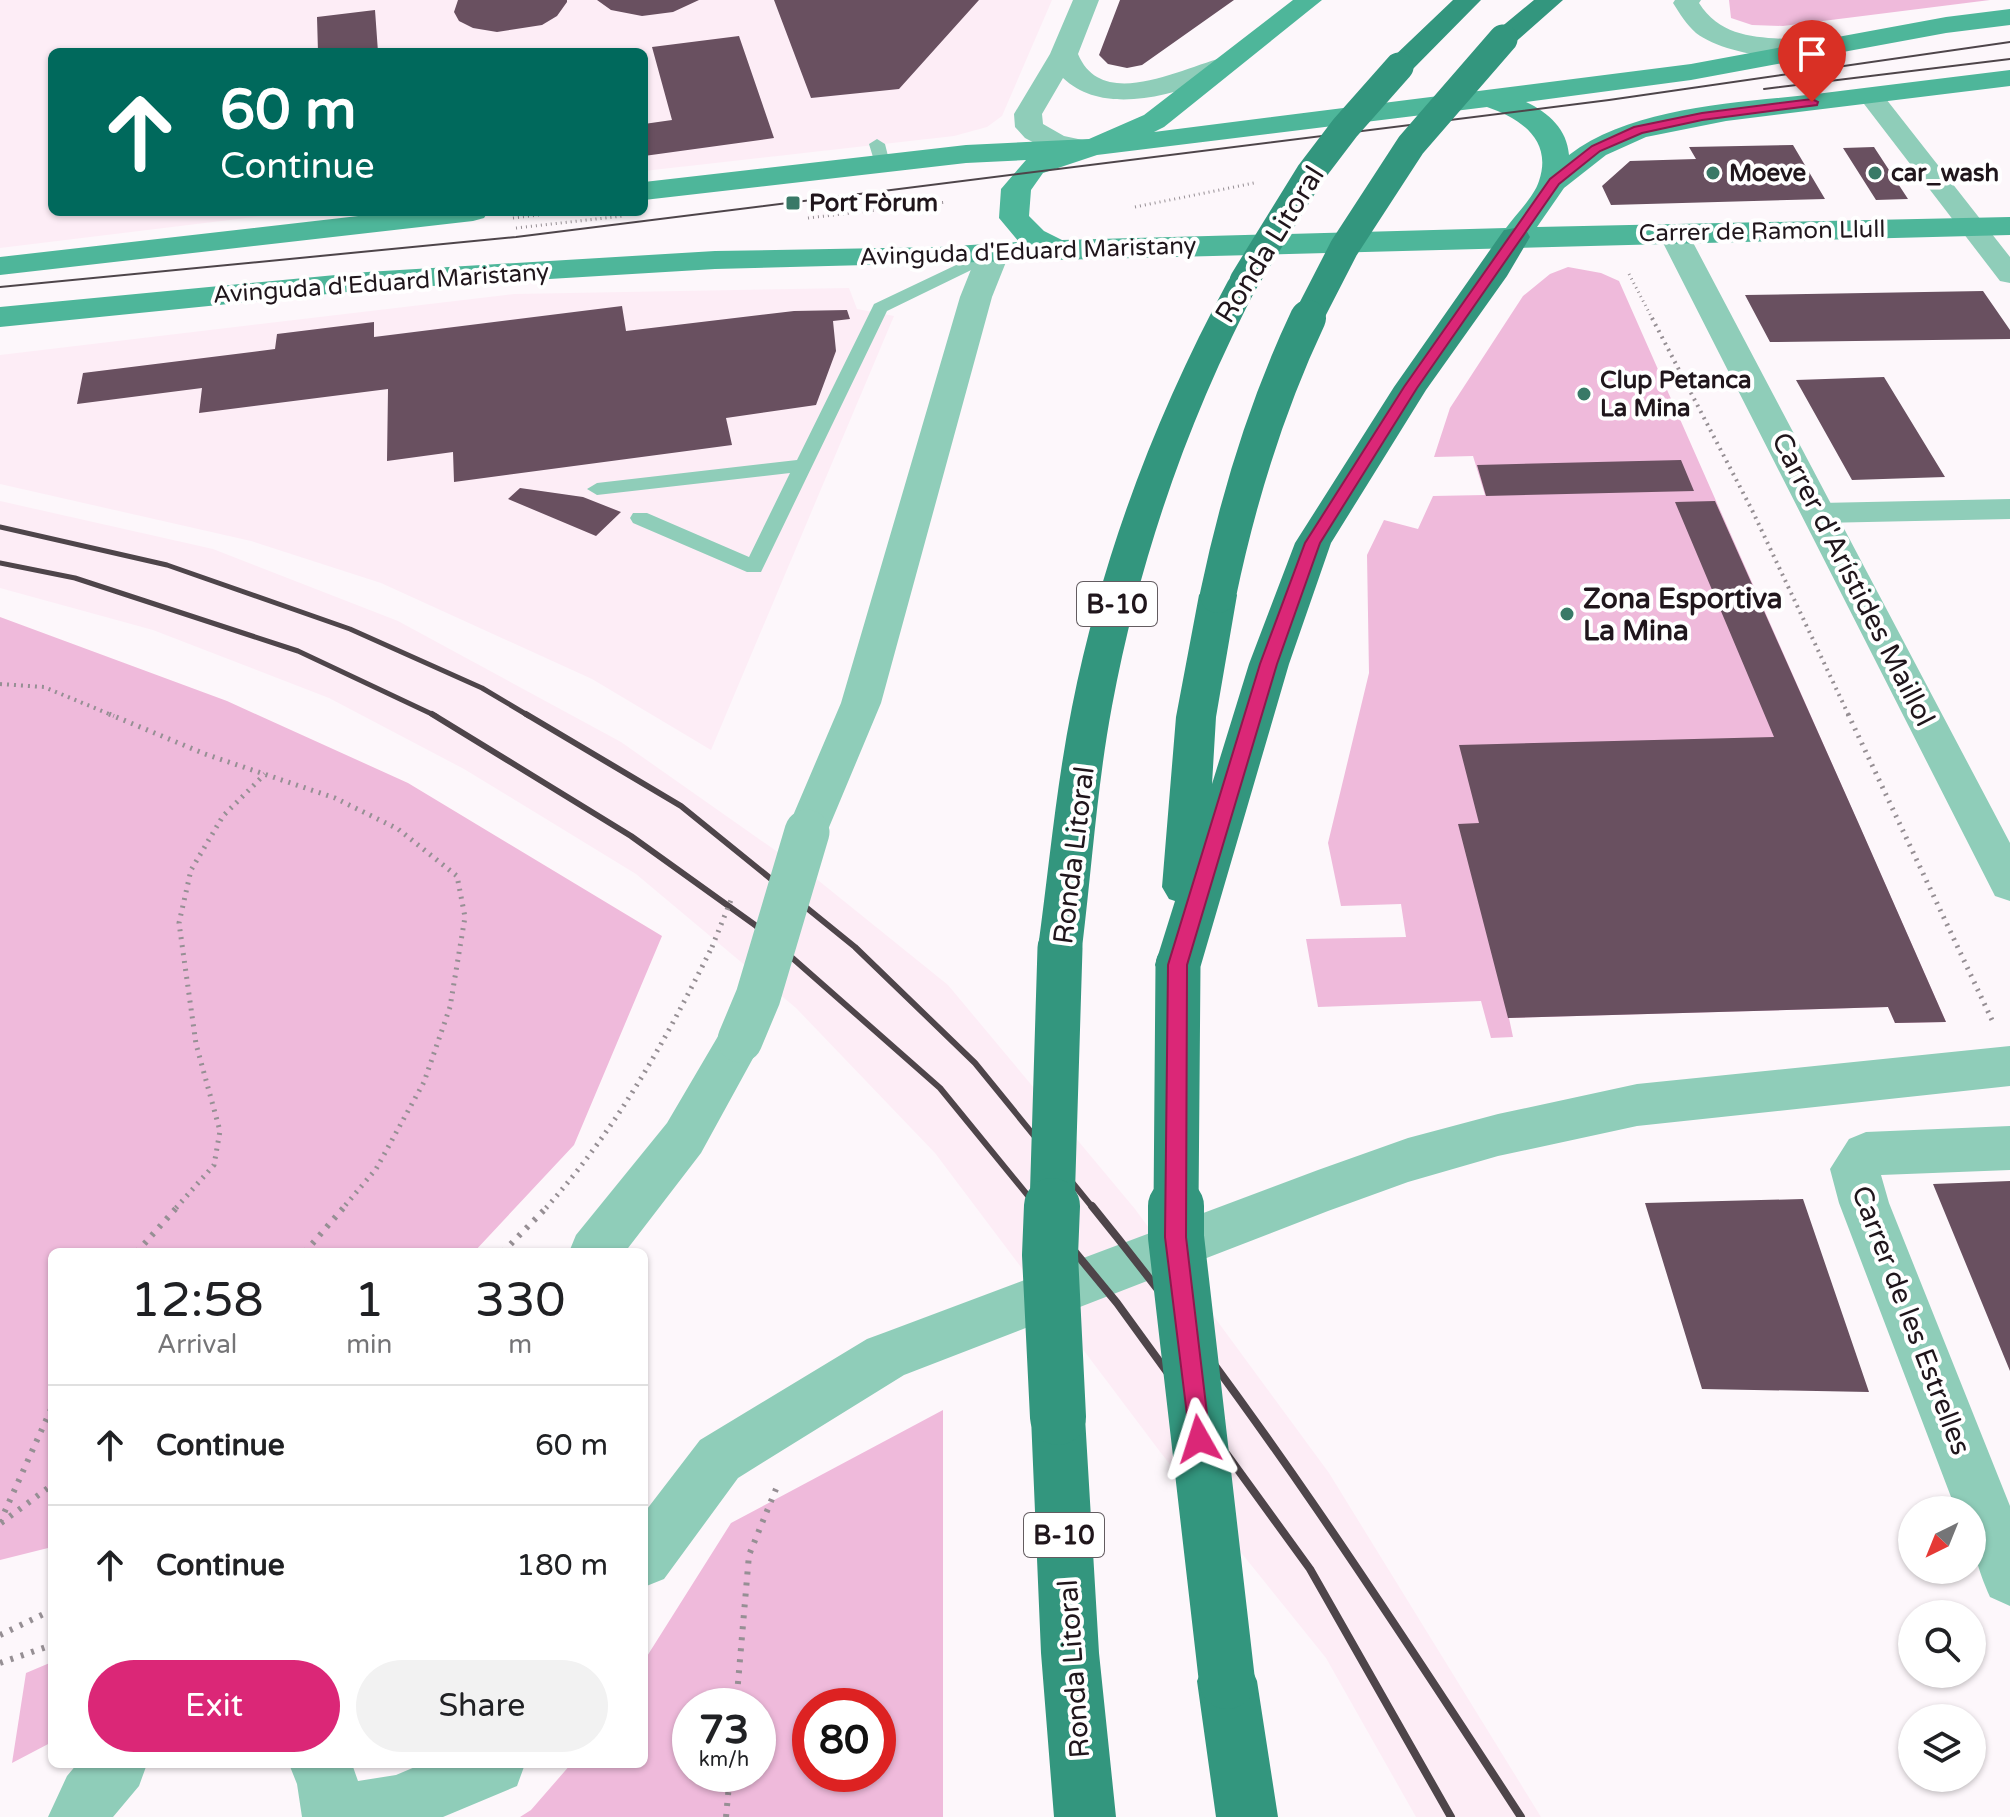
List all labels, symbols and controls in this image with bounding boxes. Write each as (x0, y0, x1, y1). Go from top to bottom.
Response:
pin (1778, 20, 1846, 102)
icon: arrive (1790, 32, 1834, 76)
text: 60 m (220, 77, 356, 144)
icon: ahead (88, 80, 192, 184)
text: Continue (220, 145, 375, 188)
place label: Moeve (1729, 159, 1806, 188)
place label: car_wash (1891, 159, 1999, 188)
street label: Ronda Litoral (1208, 160, 1332, 329)
marker: Moeve (1704, 164, 1722, 182)
marker: car_wash (1866, 164, 1884, 182)
place label: Port Fòrum (809, 189, 938, 218)
marker: Port Fòrum (784, 194, 802, 212)
street label: Carrer de Ramon Llull (1638, 215, 1886, 248)
street label: Avinguda d'Eduard Maristany (859, 231, 1197, 272)
street label: Avinguda d'Eduard Maristany (212, 257, 550, 310)
place label: Clup Petanca La Mina (1600, 366, 1752, 423)
marker: Clup Petanca La Mina (1575, 385, 1593, 403)
street label: Carrer d'Arístides Maillol (1764, 427, 1942, 732)
road number: B-10 (1077, 582, 1157, 626)
place label: Zona Esportiva La Mina (1583, 582, 1783, 648)
marker: Zona Esportiva La Mina (1558, 605, 1576, 623)
street label: Ronda Litoral (1046, 764, 1102, 946)
street label: Carrer de les Estrelles (1844, 1181, 1978, 1460)
text: 12:58 (131, 1272, 264, 1330)
text: 1 (354, 1272, 384, 1330)
text: 330 (475, 1272, 565, 1330)
text: Arrival (157, 1329, 237, 1360)
text: min (346, 1329, 392, 1360)
text: m (508, 1329, 532, 1360)
position arrow (1157, 1397, 1241, 1481)
icon: ahead (88, 1423, 132, 1467)
text: Continue (156, 1427, 285, 1464)
text: 60 m (535, 1427, 608, 1464)
north arrow (1898, 1496, 1986, 1584)
map controls (1898, 1496, 1986, 1792)
road number: B-10 (1024, 1513, 1104, 1557)
icon: ahead (88, 1543, 132, 1587)
text: Continue (156, 1547, 285, 1584)
text: 180 m (516, 1547, 608, 1584)
street label: Ronda Litoral (1051, 1579, 1097, 1759)
button: search (1898, 1600, 1986, 1688)
button: Exit (88, 1660, 340, 1752)
button: Share (356, 1660, 608, 1752)
speed limit sign: 80 (792, 1688, 896, 1792)
button: layers (1898, 1704, 1986, 1792)
text: 73 (699, 1706, 749, 1754)
text: km/h (699, 1748, 749, 1772)

